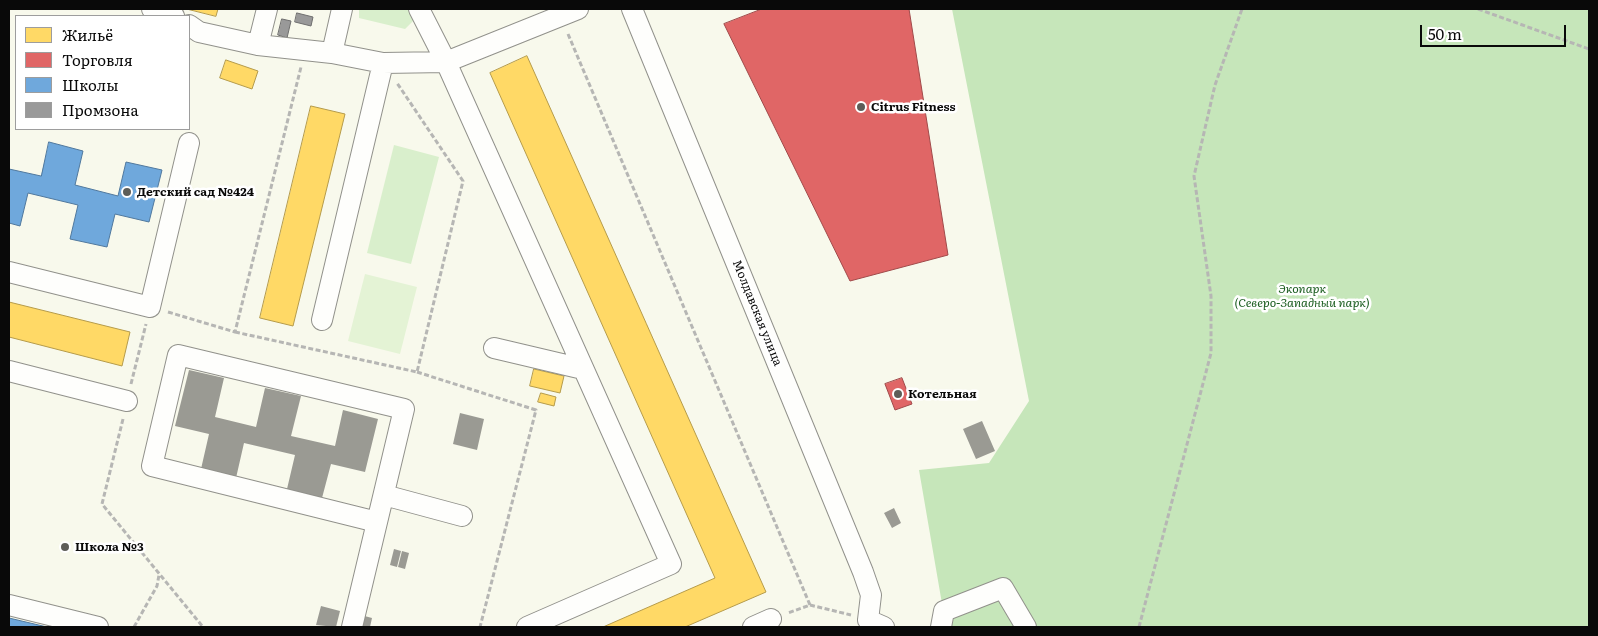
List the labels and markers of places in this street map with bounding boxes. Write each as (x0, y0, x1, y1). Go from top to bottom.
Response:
place label: Citrus Fitness (871, 100, 955, 114)
marker: Citrus Fitness (855, 101, 867, 113)
place label: Детский сад №424 (137, 185, 254, 199)
marker: Детский сад №424 (121, 186, 133, 198)
place label: Котельная (908, 387, 977, 401)
marker: Котельная (892, 388, 904, 400)
place label: Школа №3 (75, 540, 144, 554)
marker: Школа №3 (59, 541, 71, 553)

